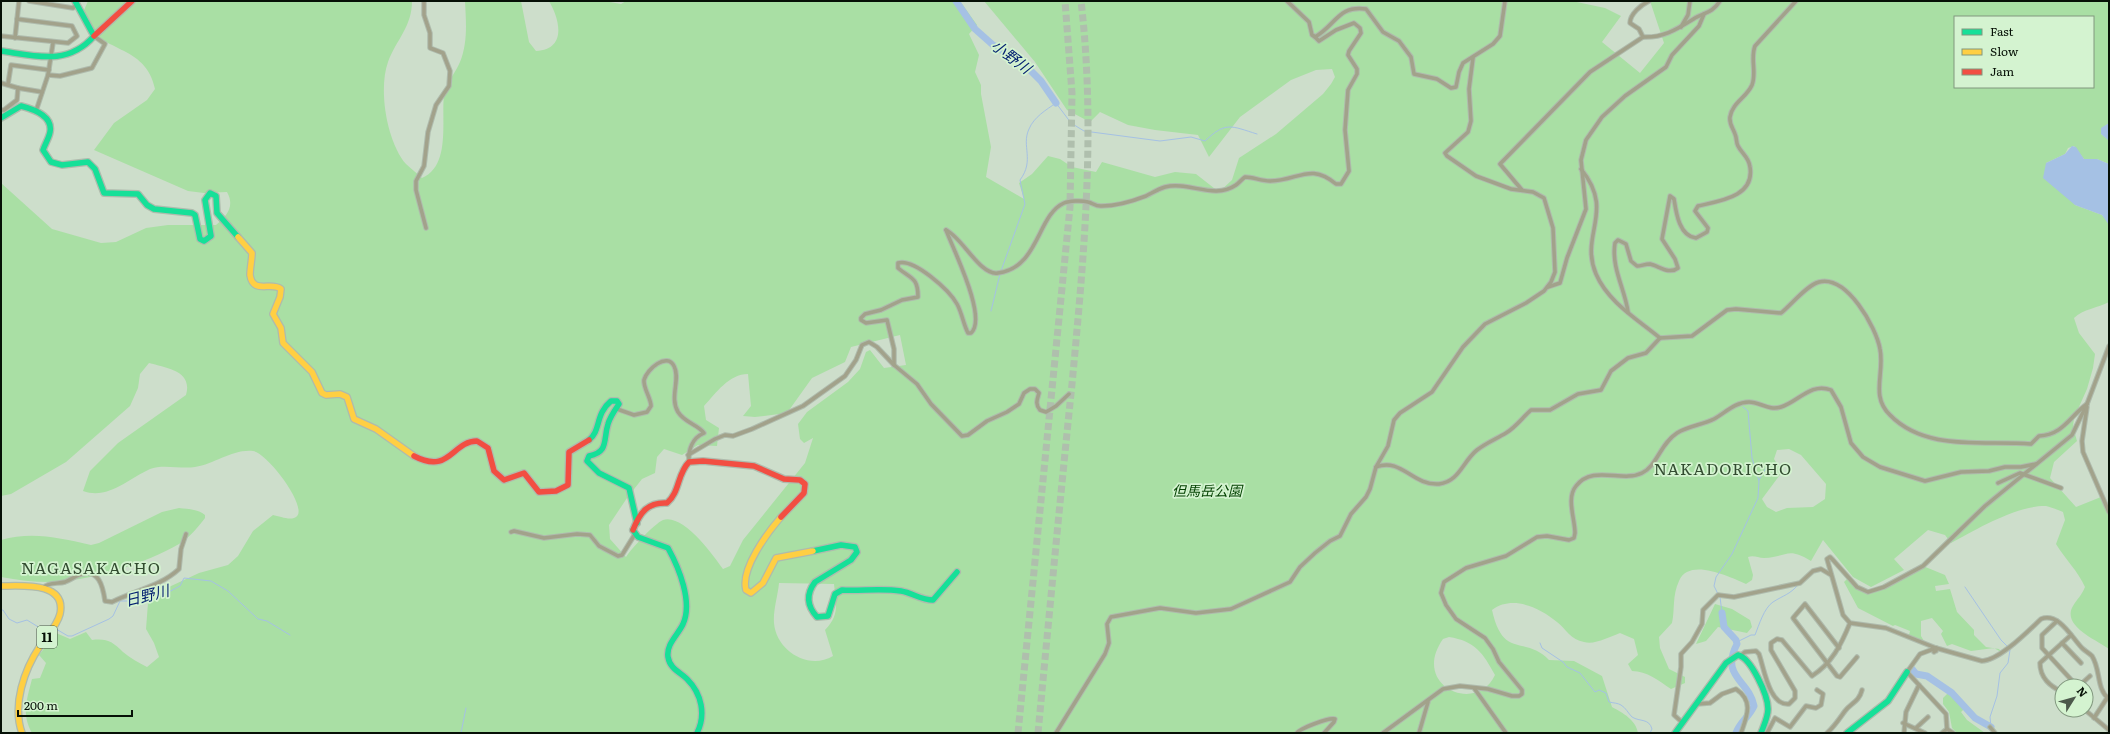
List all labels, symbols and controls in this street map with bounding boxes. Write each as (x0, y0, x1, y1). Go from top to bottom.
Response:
legend (1954, 16, 2094, 88)
text: Fast (1990, 22, 2014, 40)
water label: 小野川 (987, 33, 1038, 80)
text: Slow (1990, 42, 2019, 60)
text: Jam (1990, 62, 2015, 80)
district label: NAKADORICHO (1654, 456, 1792, 480)
park label: 但馬岳公園 (1172, 480, 1244, 500)
district label: NAGASAKACHO (21, 555, 161, 579)
water label: 日野川 (122, 577, 173, 611)
road number: 11 (37, 626, 57, 648)
north arrow (2054, 678, 2094, 718)
text: N (2074, 683, 2092, 700)
scale bar (18, 692, 132, 718)
text: 200 m (24, 696, 58, 714)

